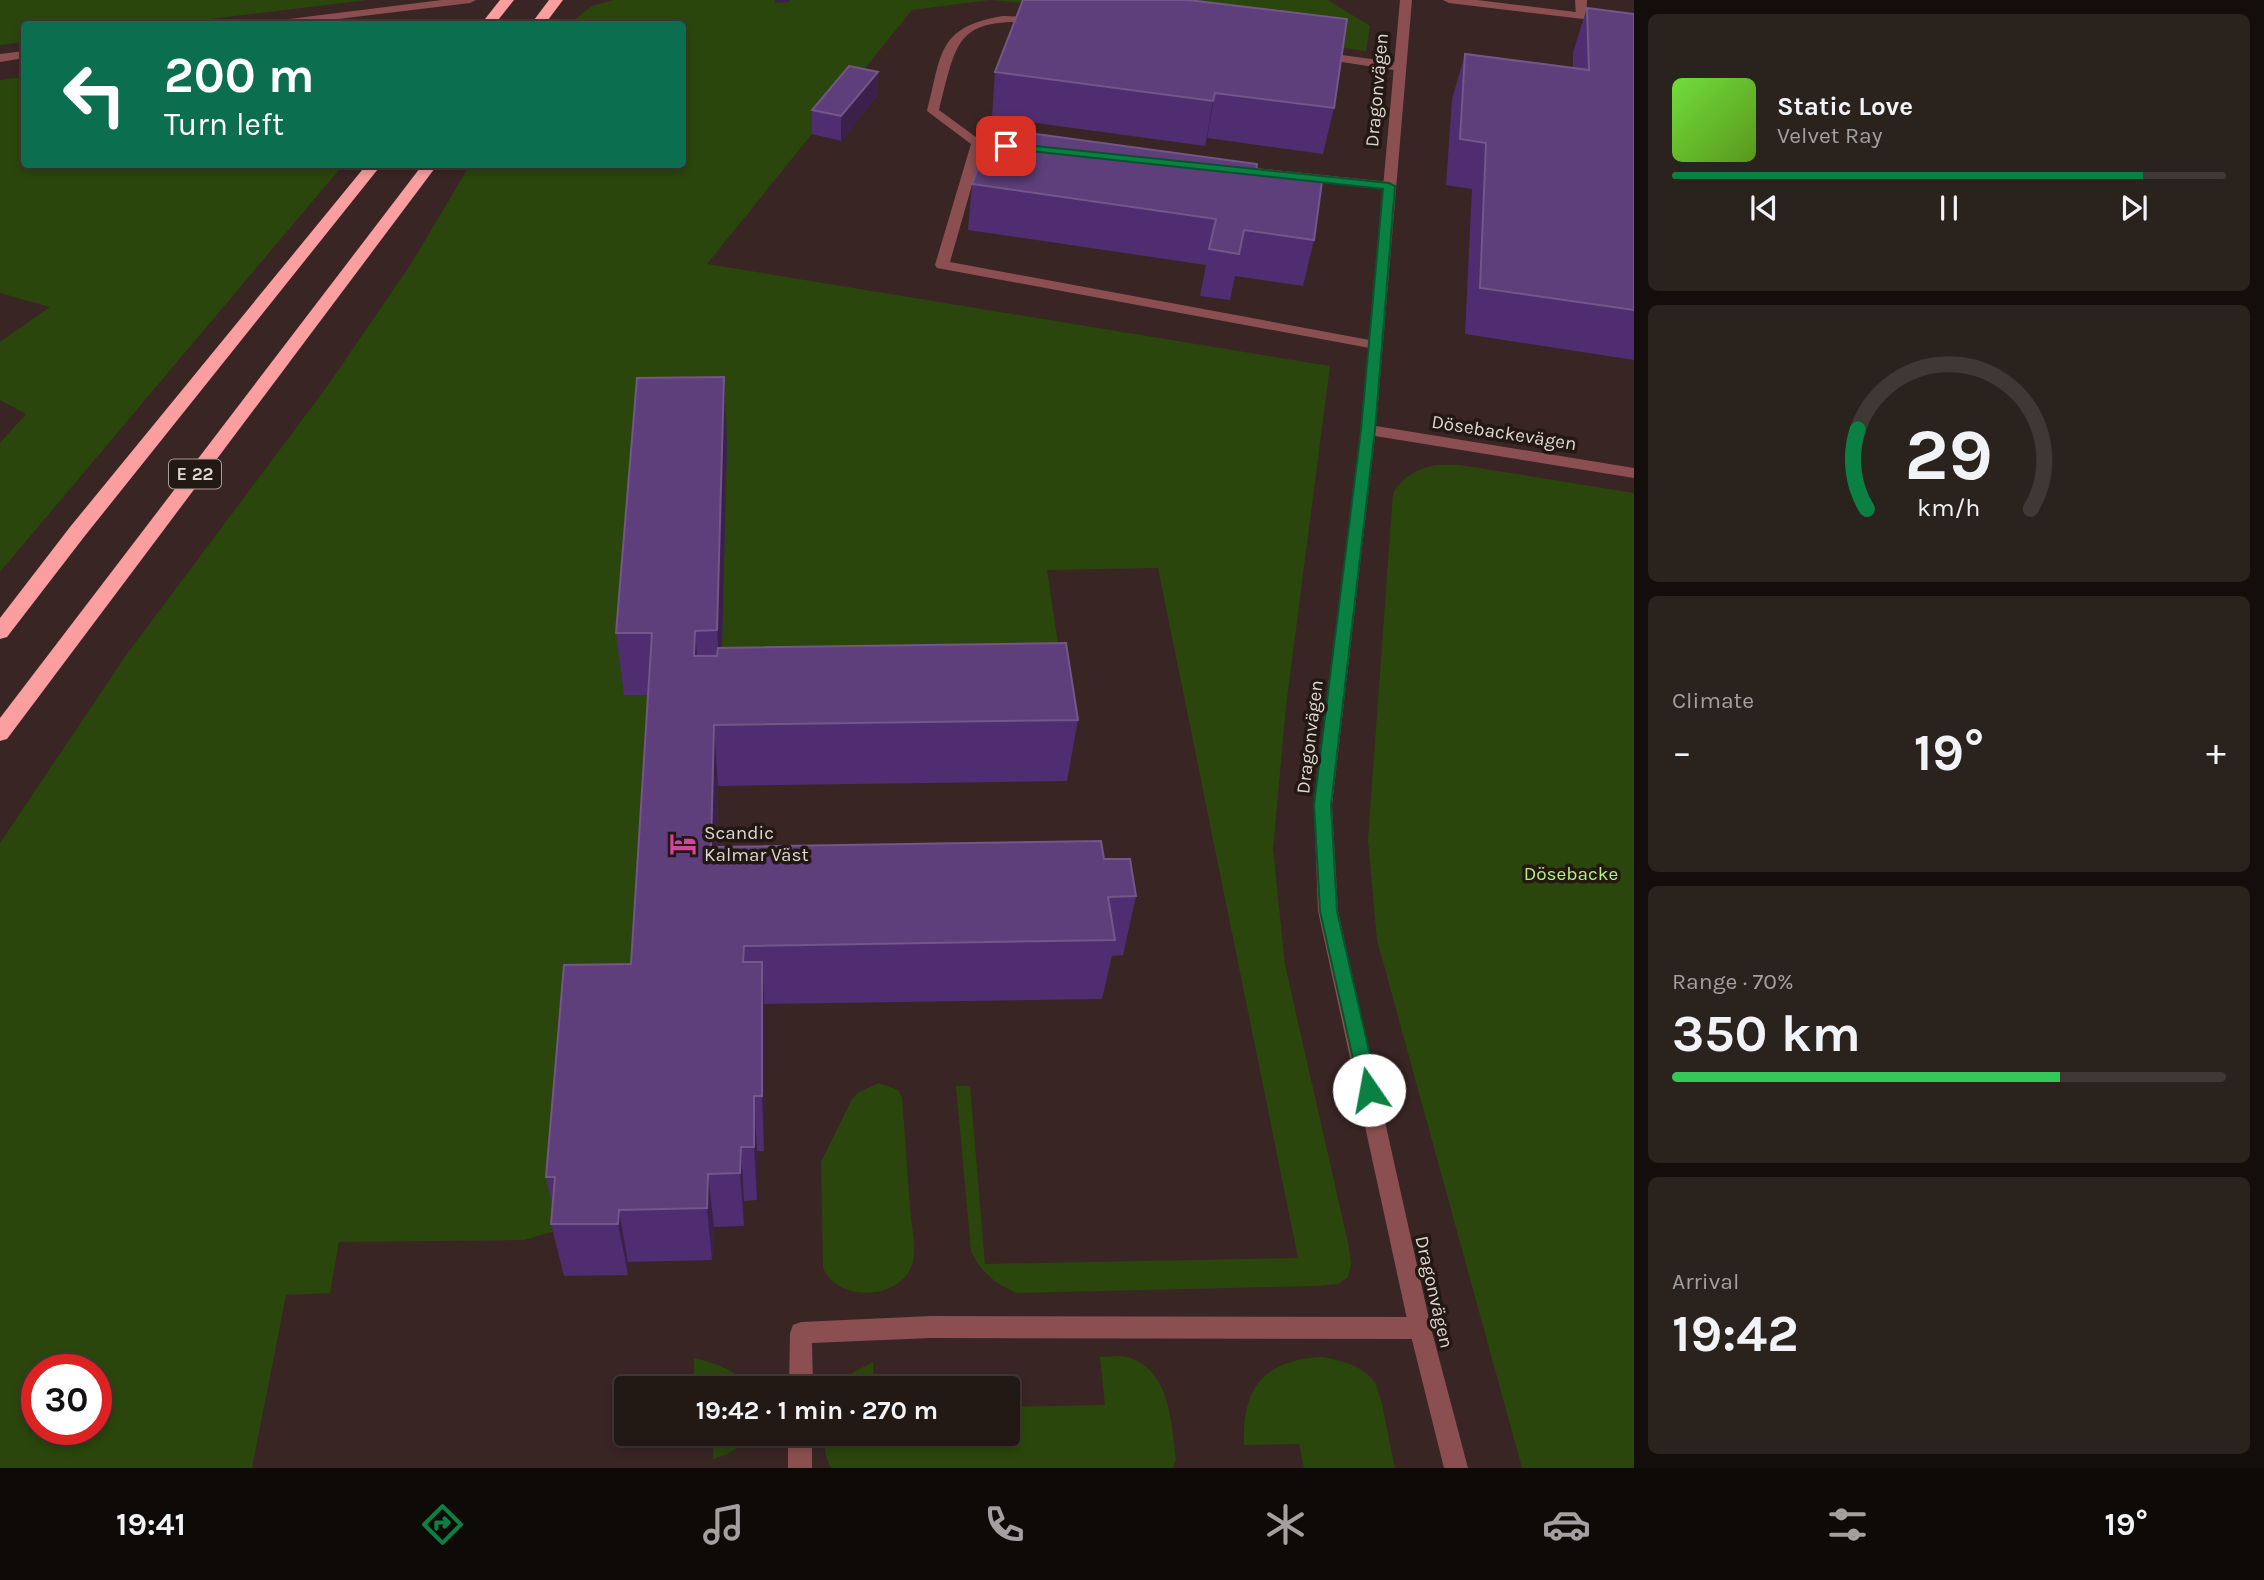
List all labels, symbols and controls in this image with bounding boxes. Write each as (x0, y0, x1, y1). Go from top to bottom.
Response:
street label: Dragonvägen (1361, 32, 1393, 148)
text: 200 m (164, 47, 315, 104)
icon: left (49, 49, 140, 140)
text: Static Love (1777, 91, 1913, 122)
text: Turn left (164, 106, 284, 143)
pin (976, 116, 1036, 176)
text: Velvet Ray (1777, 122, 1882, 149)
icon: arrive (987, 127, 1025, 165)
icon: previous (1745, 189, 1783, 227)
icon: pause (1930, 189, 1968, 227)
icon: next (2115, 189, 2153, 227)
street label: Dösebackevägen (1430, 411, 1578, 455)
text: 29 (1905, 413, 1993, 498)
road number: E 22 (169, 460, 221, 488)
text: km/h (1917, 493, 1981, 522)
street label: Dragonvägen (1292, 679, 1328, 795)
text: Climate (1672, 687, 1754, 714)
text: 19° (1914, 722, 1984, 783)
text: − (1672, 730, 1692, 775)
text: + (2206, 730, 2226, 775)
place label: Scandic Kalmar Väst (704, 822, 809, 866)
hotel icon: Scandic Kalmar Väst (668, 829, 698, 859)
park label: Dösebacke (1524, 863, 1618, 885)
text: Range · 70% (1672, 968, 1794, 995)
text: 350 km (1672, 1003, 1861, 1064)
position arrow (1332, 1053, 1406, 1127)
street label: Dragonvägen (1410, 1234, 1458, 1350)
text: Arrival (1672, 1268, 1739, 1295)
text: 19:42 (1672, 1303, 1799, 1364)
speed limit sign: 30 (21, 1354, 112, 1445)
text: 19:42 · 1 min · 270 m (696, 1395, 938, 1426)
icon: directions (418, 1500, 467, 1549)
icon: music (699, 1500, 748, 1549)
icon: phone (980, 1500, 1029, 1549)
icon: climate (1261, 1500, 1310, 1549)
icon: car (1542, 1500, 1591, 1549)
icon: filters (1823, 1500, 1872, 1549)
text: 19:41 (116, 1506, 186, 1543)
text: 19° (2104, 1506, 2148, 1543)

